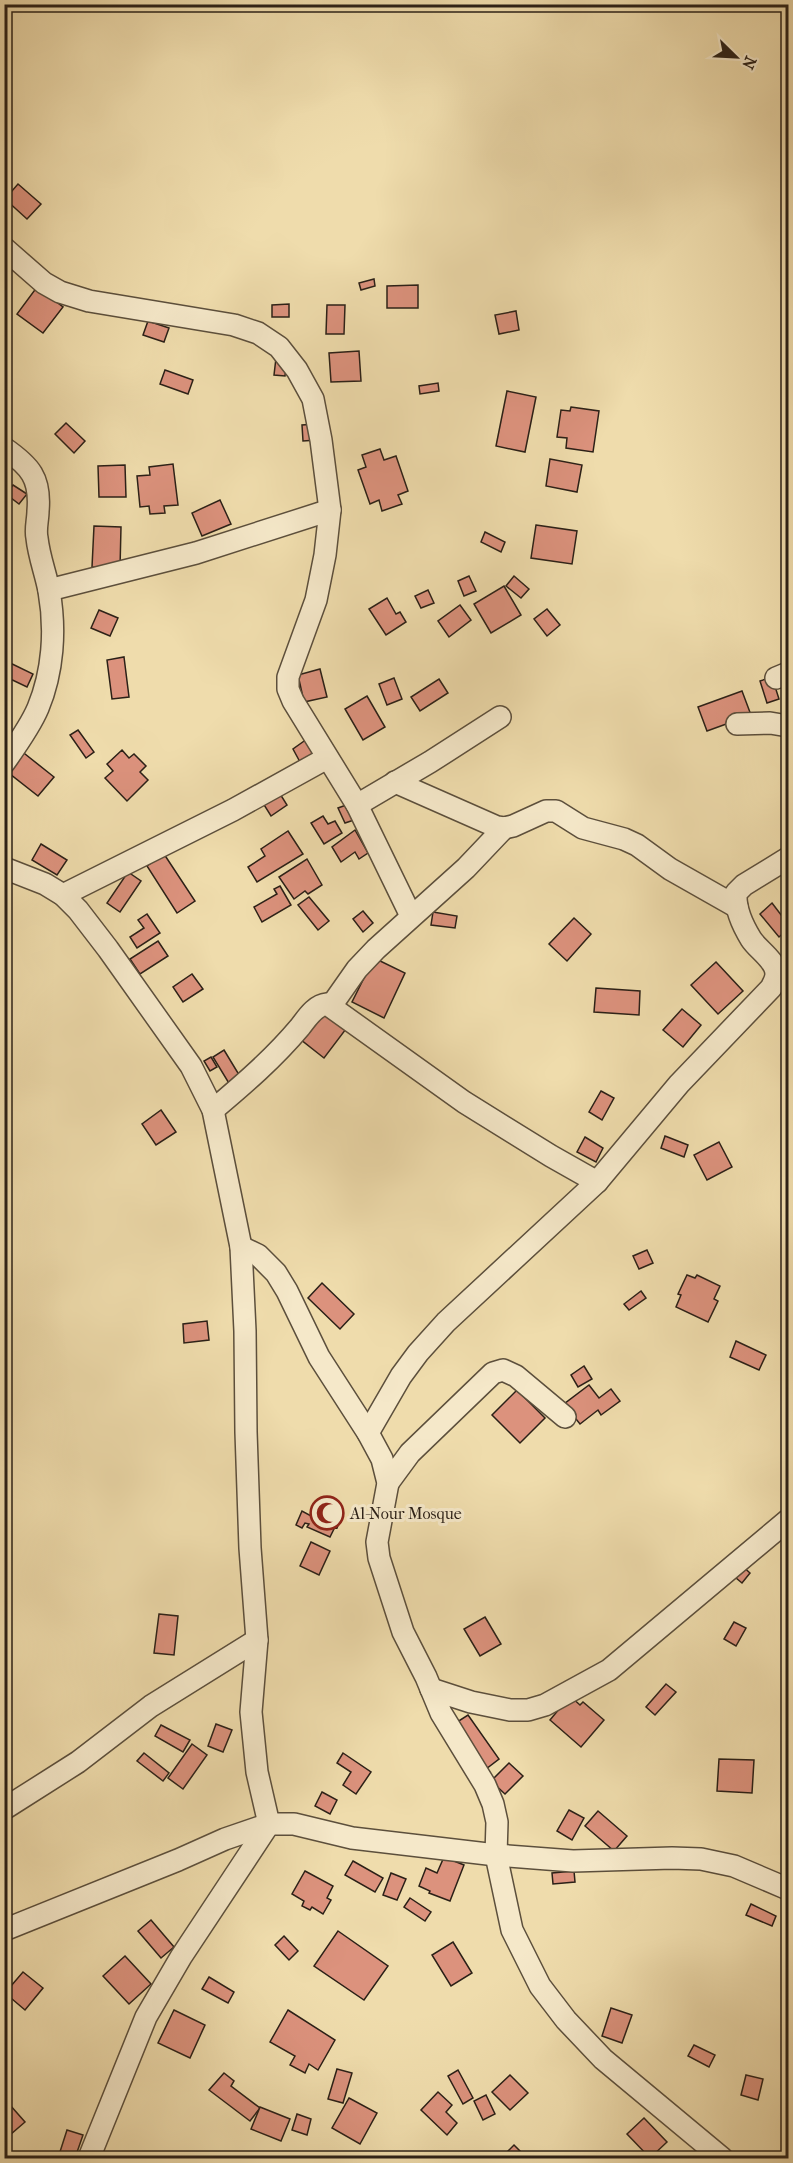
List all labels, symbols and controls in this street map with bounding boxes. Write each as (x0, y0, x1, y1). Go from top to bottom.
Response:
north arrow (706, 27, 766, 87)
text: N (738, 53, 760, 73)
mosque icon: Al-Nour Mosque (309, 1495, 345, 1531)
place label: Al-Nour Mosque (349, 1504, 462, 1523)

